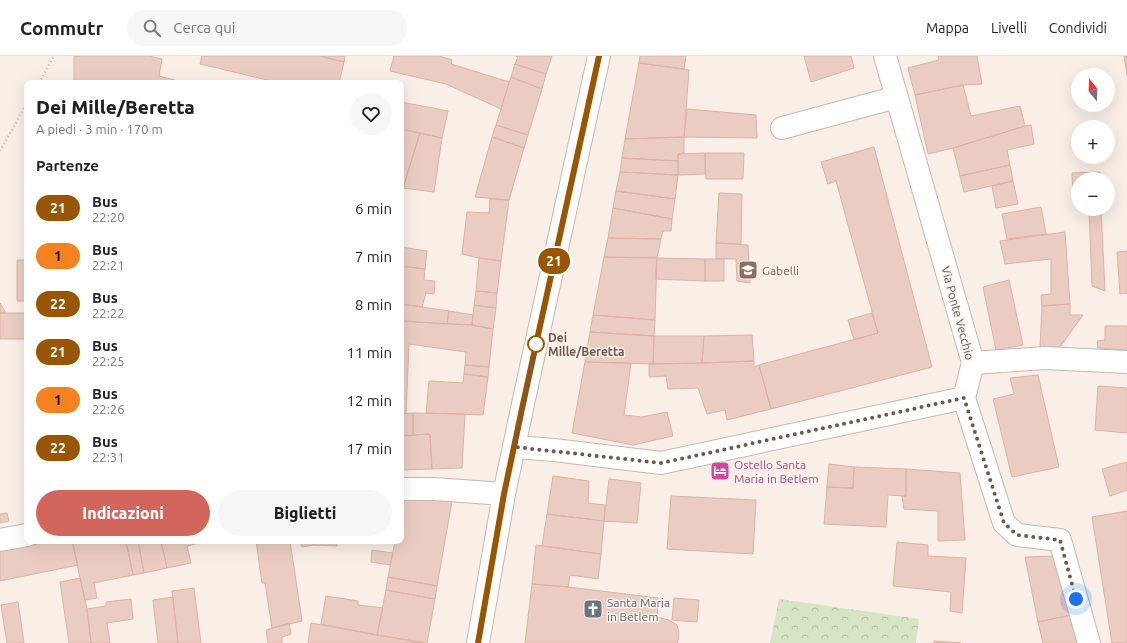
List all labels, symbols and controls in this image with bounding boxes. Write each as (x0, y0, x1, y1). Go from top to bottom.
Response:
search box (127, 10, 407, 46)
text: Commutr (20, 17, 103, 39)
icon: search (141, 17, 163, 39)
text: Cerca qui (173, 19, 235, 36)
text: Mappa (926, 20, 969, 36)
text: Livelli (991, 20, 1027, 36)
text: Condividi (1049, 20, 1107, 36)
north arrow (1071, 68, 1115, 112)
map controls (1071, 68, 1115, 216)
button: heart (350, 93, 392, 135)
text: Dei Mille/Beretta (36, 96, 195, 118)
button: + (1071, 120, 1115, 164)
text: A piedi · 3 min · 170 m (36, 122, 163, 136)
text: Partenze (36, 157, 99, 174)
button: − (1071, 172, 1115, 216)
text: Bus (92, 193, 118, 210)
text: 21 (50, 200, 66, 216)
text: 6 min (355, 200, 392, 217)
text: 22:20 (92, 210, 125, 224)
text: Bus (92, 241, 118, 258)
text: 1 (54, 248, 62, 264)
text: 7 min (355, 248, 392, 265)
line badge: 21 (536, 248, 572, 274)
text: 21 (546, 253, 562, 269)
text: 22:21 (92, 258, 125, 272)
school or university icon: Gabelli (737, 259, 759, 281)
place label: Gabelli (762, 264, 799, 277)
street label: Via Ponte Vecchio (939, 265, 977, 361)
text: Bus (92, 289, 118, 306)
text: 22 (50, 296, 66, 312)
text: 8 min (355, 296, 392, 313)
text: 22:22 (92, 306, 125, 320)
place label: Dei Mille/Beretta (548, 331, 625, 358)
marker: Dei Mille/Beretta (527, 335, 545, 353)
text: Bus (92, 337, 118, 354)
text: 21 (50, 344, 66, 360)
text: 11 min (346, 344, 392, 361)
text: 22:25 (92, 354, 125, 368)
text: Bus (92, 385, 118, 402)
text: 1 (54, 392, 62, 408)
text: 12 min (346, 392, 392, 409)
text: 22:26 (92, 402, 125, 416)
text: Bus (92, 433, 118, 450)
text: 22 (50, 440, 66, 456)
text: 17 min (346, 440, 392, 457)
text: 22:31 (92, 450, 125, 464)
place label: Ostello Santa Maria in Betlem (734, 458, 819, 485)
hotel icon: Ostello Santa Maria in Betlem (709, 460, 731, 482)
button: Indicazioni (36, 490, 210, 536)
button: Biglietti (218, 490, 392, 536)
your location (1066, 589, 1086, 609)
place label: Santa Maria in Betlem (607, 596, 670, 623)
church icon: Santa Maria in Betlem (582, 598, 604, 620)

